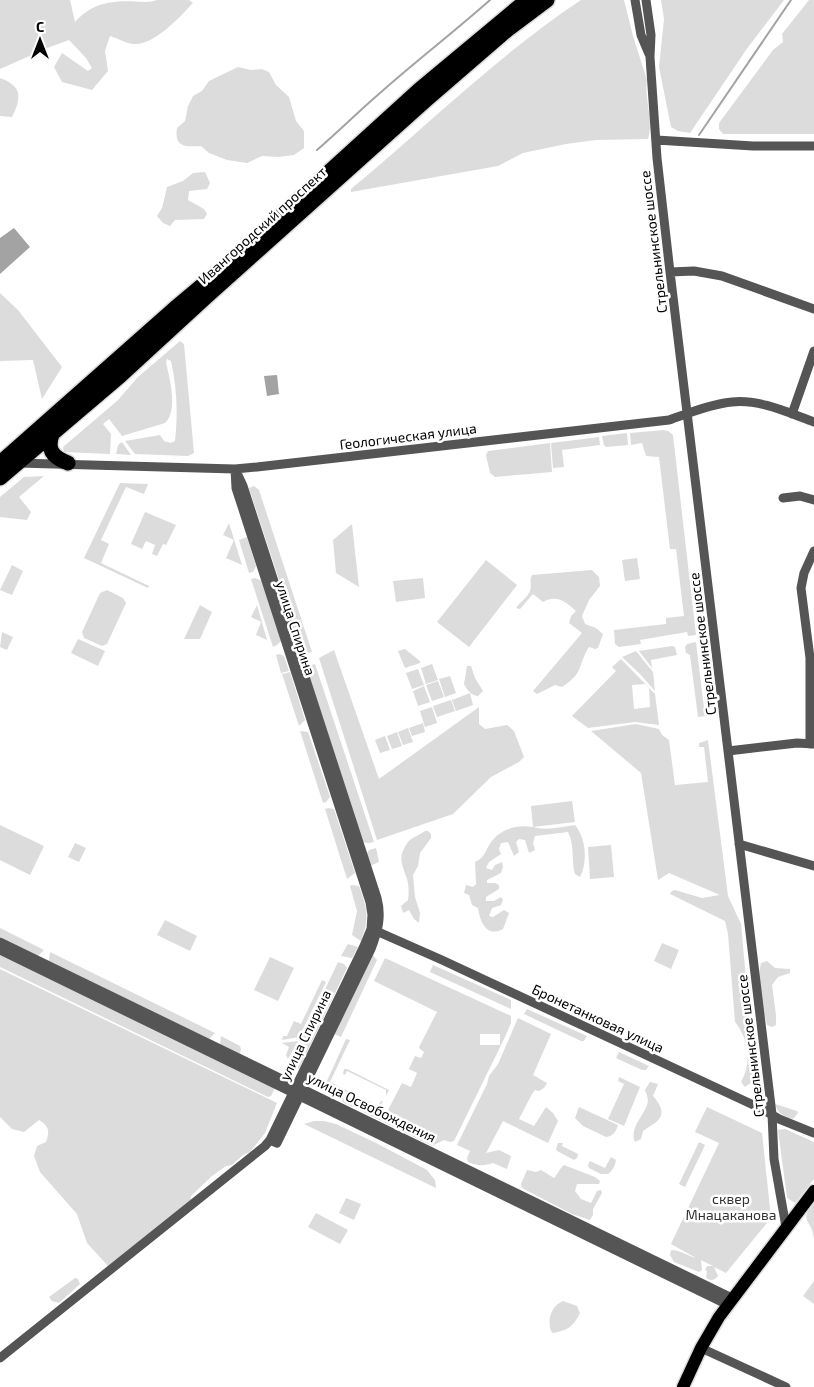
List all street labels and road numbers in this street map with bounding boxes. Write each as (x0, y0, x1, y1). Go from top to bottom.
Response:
street label: Ивангородский проспект (194, 163, 330, 287)
street label: Стрельнинское шоссе (636, 170, 670, 314)
street label: Геологическая улица (338, 419, 478, 453)
street label: Стрельнинское шоссе (685, 572, 719, 716)
street label: улица Спирина (273, 578, 319, 678)
street label: Стрельнинское шоссе (733, 974, 767, 1118)
street label: Бронетанковая улица (529, 980, 667, 1056)
street label: улица Спирина (276, 987, 334, 1083)
street label: улица Освобождения (305, 1068, 439, 1146)

